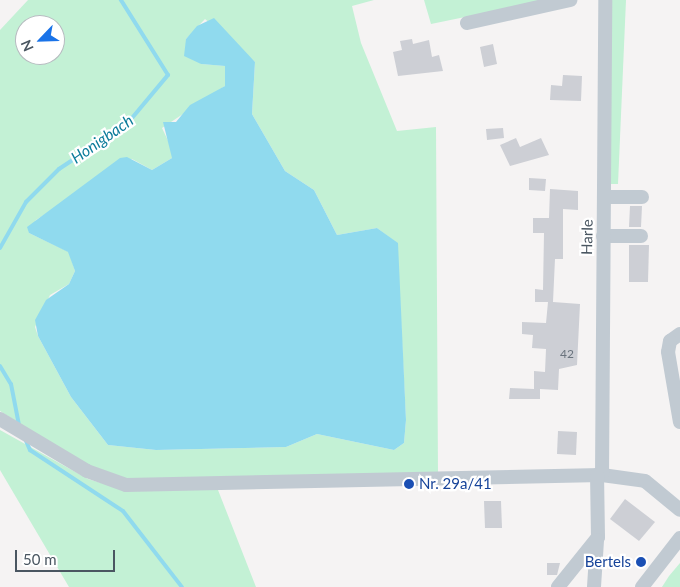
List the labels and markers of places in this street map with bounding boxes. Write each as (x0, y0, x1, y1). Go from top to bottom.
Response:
place label: Nr. 29a/41 (419, 475, 492, 493)
marker: Nr. 29a/41 (403, 478, 415, 490)
place label: Bertels (585, 553, 631, 571)
marker: Bertels (635, 556, 647, 568)

